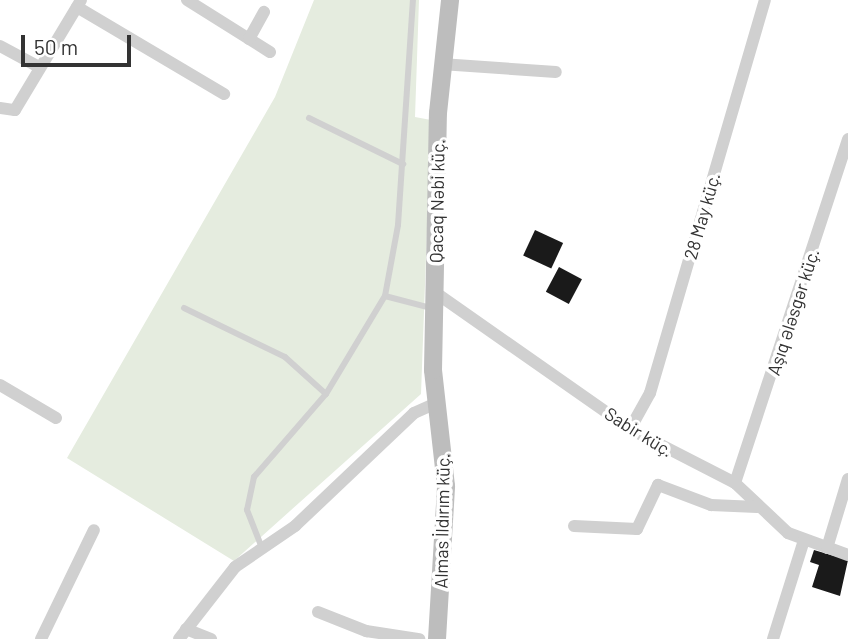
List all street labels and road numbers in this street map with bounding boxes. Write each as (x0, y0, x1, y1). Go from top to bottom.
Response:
street label: Qacaq Nəbi küç. (425, 139, 449, 263)
street label: 28 May küç. (679, 170, 725, 262)
street label: Aşıq Ələsgər küç. (762, 246, 824, 378)
street label: Sabir küç. (601, 402, 677, 462)
street label: Almas İldırım küç. (430, 453, 454, 589)

